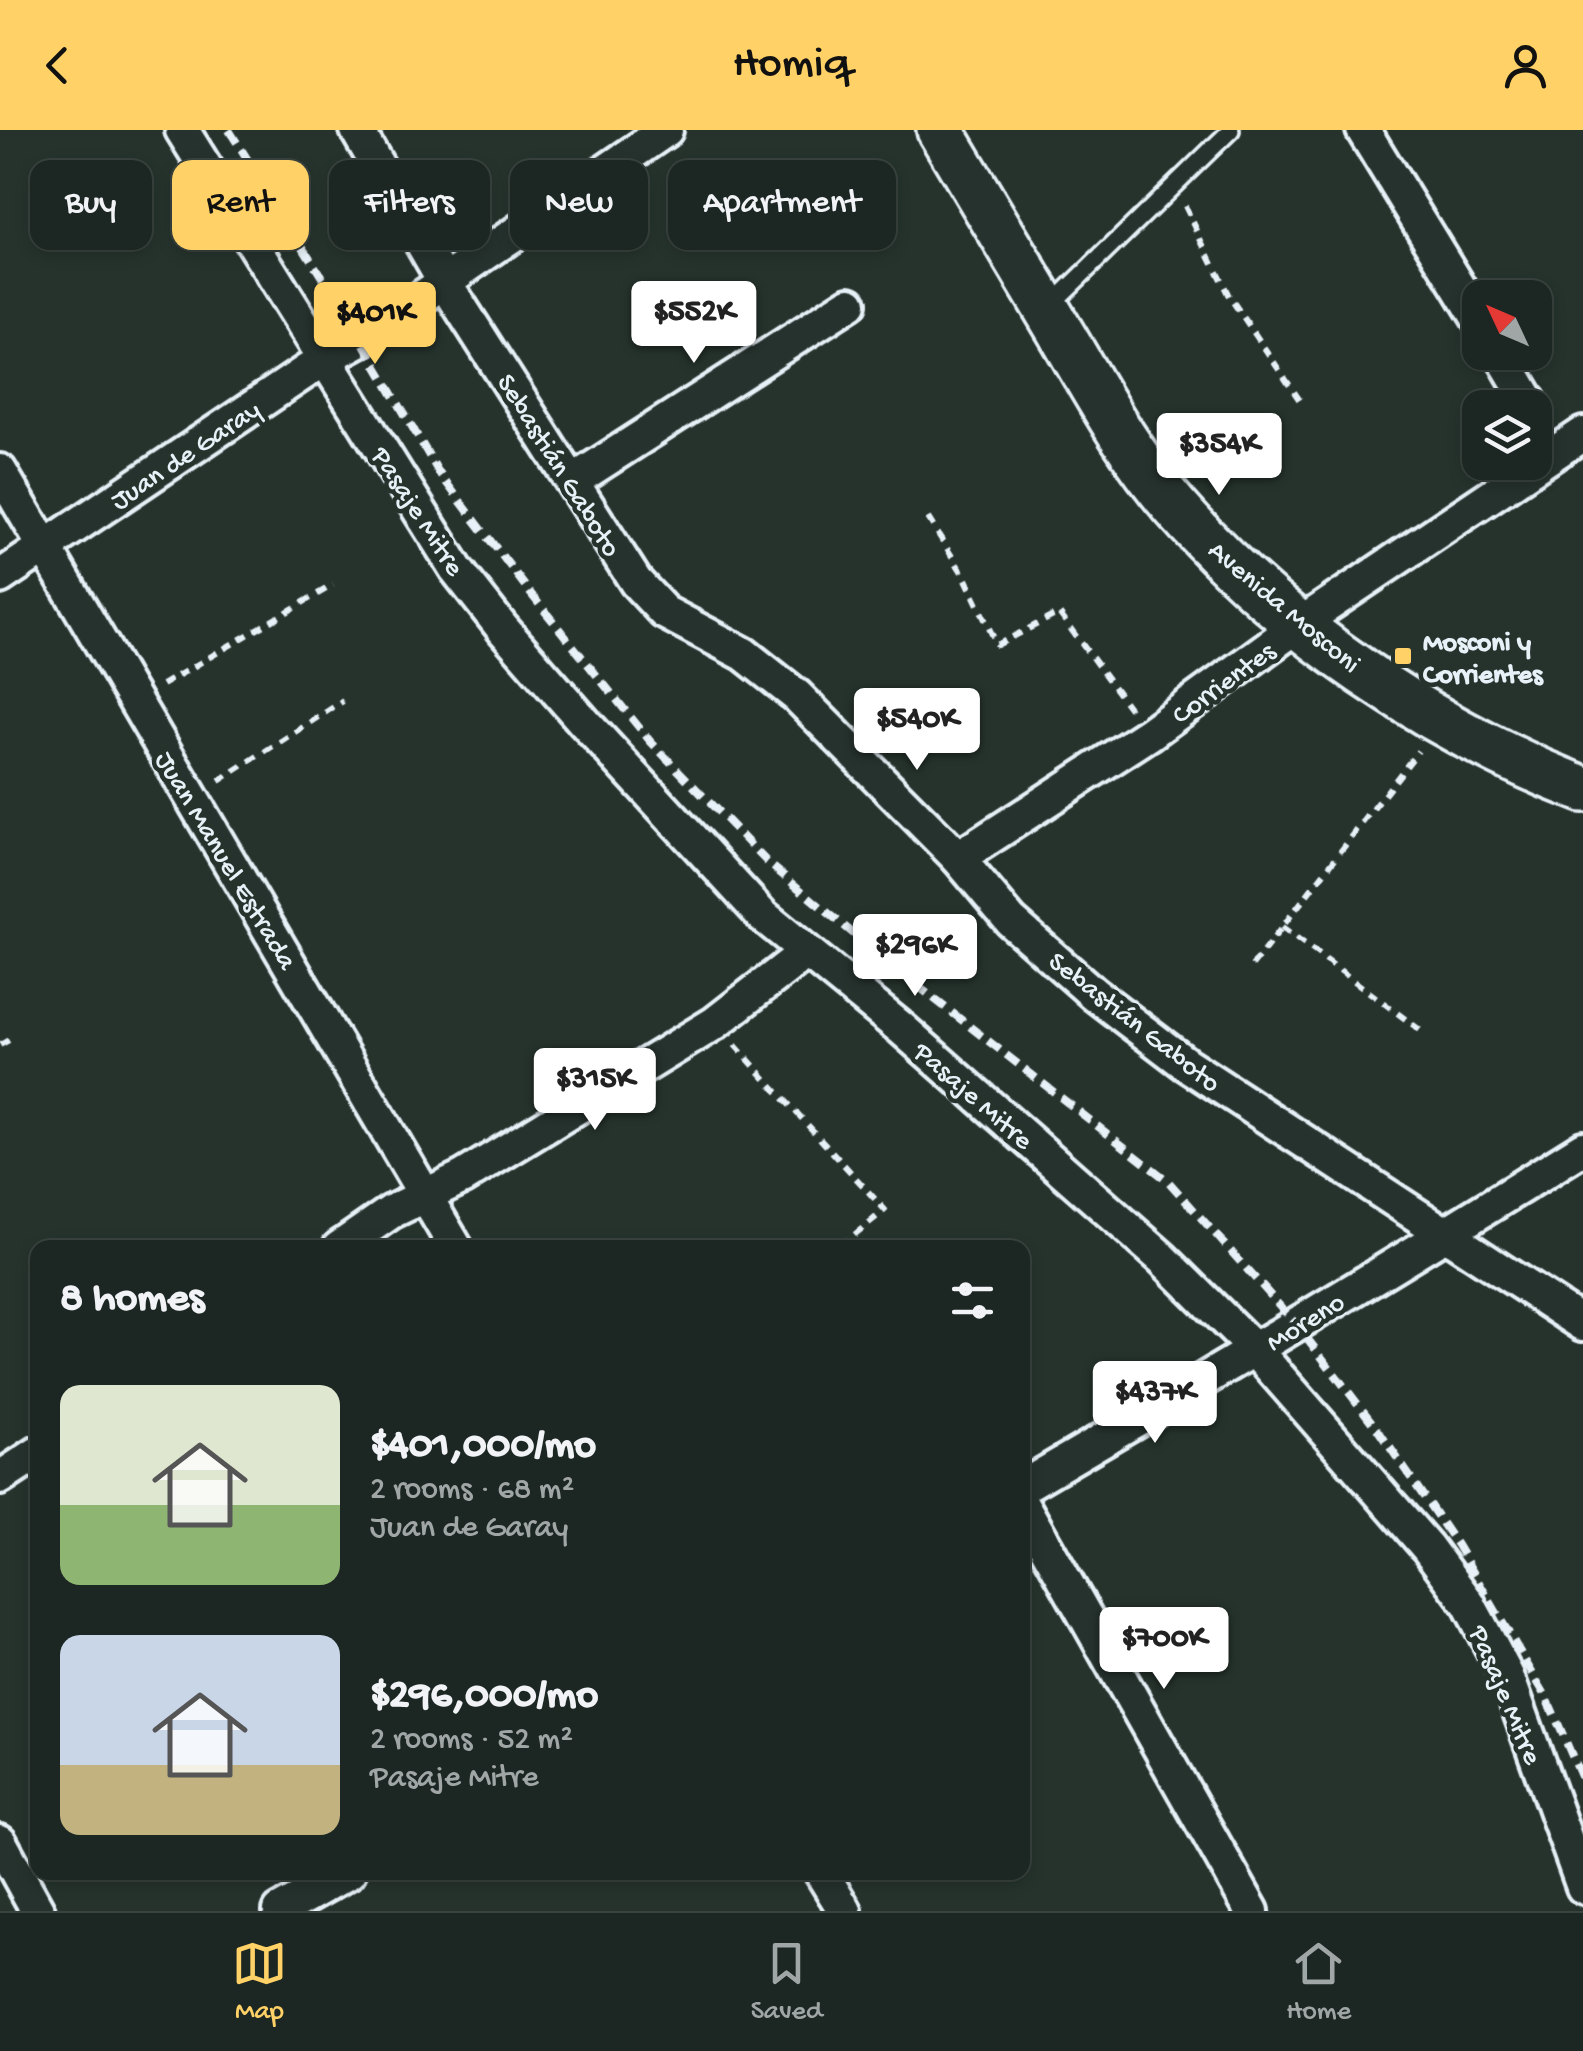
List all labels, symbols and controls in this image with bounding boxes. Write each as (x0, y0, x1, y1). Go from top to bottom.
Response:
icon: back (30, 38, 85, 93)
icon: person (1498, 38, 1553, 93)
text: Homiq (733, 39, 850, 92)
chip: Buy (30, 160, 152, 250)
chip: Rent (172, 160, 309, 250)
chip: Filters (329, 160, 490, 250)
chip: New (510, 160, 648, 250)
chip: Apartment (668, 160, 896, 250)
north arrow (1462, 280, 1552, 370)
map controls (1462, 280, 1552, 480)
pin: $552K (624, 281, 764, 366)
pin: $401K (305, 282, 445, 367)
text: $552K (653, 294, 735, 332)
text: $401K (336, 295, 414, 333)
street label: Sebastián Gaboto (488, 369, 627, 564)
button: layers (1462, 390, 1552, 480)
street label: Juan de Garay (105, 394, 268, 519)
pin: $354K (1149, 413, 1289, 498)
text: $354K (1179, 426, 1259, 464)
street label: Pasaje Mitre (362, 441, 470, 584)
street label: Avenida Mosconi (1200, 535, 1366, 682)
place label: Mosconi y Corrientes (1423, 628, 1544, 693)
street label: Corrientes (1167, 636, 1283, 733)
marker: Mosconi y Corrientes (1392, 645, 1414, 667)
pin: $540K (847, 688, 987, 773)
text: $540K (876, 701, 958, 739)
street label: Juan Manuel Estrada (146, 746, 303, 978)
pin: $296K (845, 914, 985, 999)
text: $296K (875, 927, 955, 965)
street label: Sebastián Gaboto (1041, 946, 1226, 1101)
street label: Pasaje Mitre (905, 1036, 1039, 1159)
pin: $315K (525, 1048, 665, 1133)
text: $315K (556, 1061, 634, 1099)
icon: filters (945, 1273, 1000, 1328)
text: 8 homes (60, 1276, 204, 1325)
street label: Moreno (1261, 1287, 1352, 1361)
pin: $437K (1085, 1361, 1225, 1446)
text: $437K (1115, 1374, 1195, 1412)
text: $401,000/mo (370, 1423, 596, 1472)
icon: home (140, 1425, 260, 1545)
text: 2 rooms · 68 m² (370, 1472, 574, 1510)
text: Juan de Garay (370, 1510, 568, 1548)
pin: $700K (1094, 1607, 1234, 1692)
text: $700K (1122, 1620, 1206, 1658)
street label: Pasaje Mitre (1459, 1621, 1548, 1771)
text: $296,000/mo (370, 1673, 598, 1722)
icon: home (140, 1675, 260, 1795)
text: 2 rooms · 52 m² (370, 1722, 573, 1760)
text: Pasaje Mitre (370, 1760, 538, 1798)
tab: Map (232, 1936, 287, 2029)
tab: Saved (751, 1936, 822, 2029)
tab: Home (1286, 1936, 1351, 2029)

